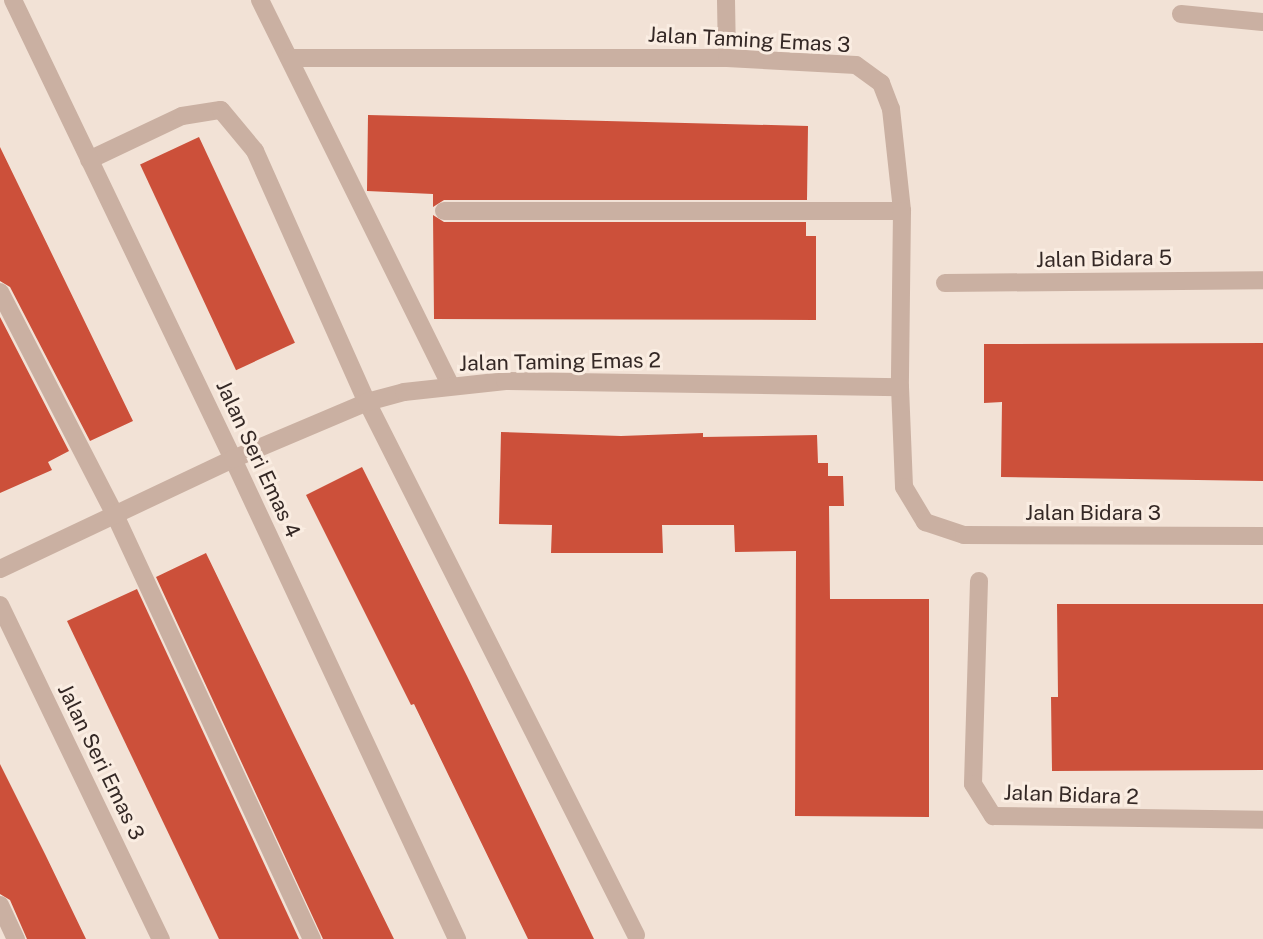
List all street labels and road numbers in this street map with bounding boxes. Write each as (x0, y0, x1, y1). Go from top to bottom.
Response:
street label: Jalan Taming Emas 3 (647, 22, 851, 58)
street label: Jalan Bidara 5 (1036, 245, 1172, 273)
street label: Jalan Taming Emas 2 (459, 348, 661, 376)
street label: Jalan Seri Emas 4 (211, 376, 305, 542)
street label: Jalan Bidara 3 (1025, 500, 1161, 526)
street label: Jalan Seri Emas 3 (52, 680, 150, 844)
street label: Jalan Bidara 2 (1003, 780, 1139, 810)

